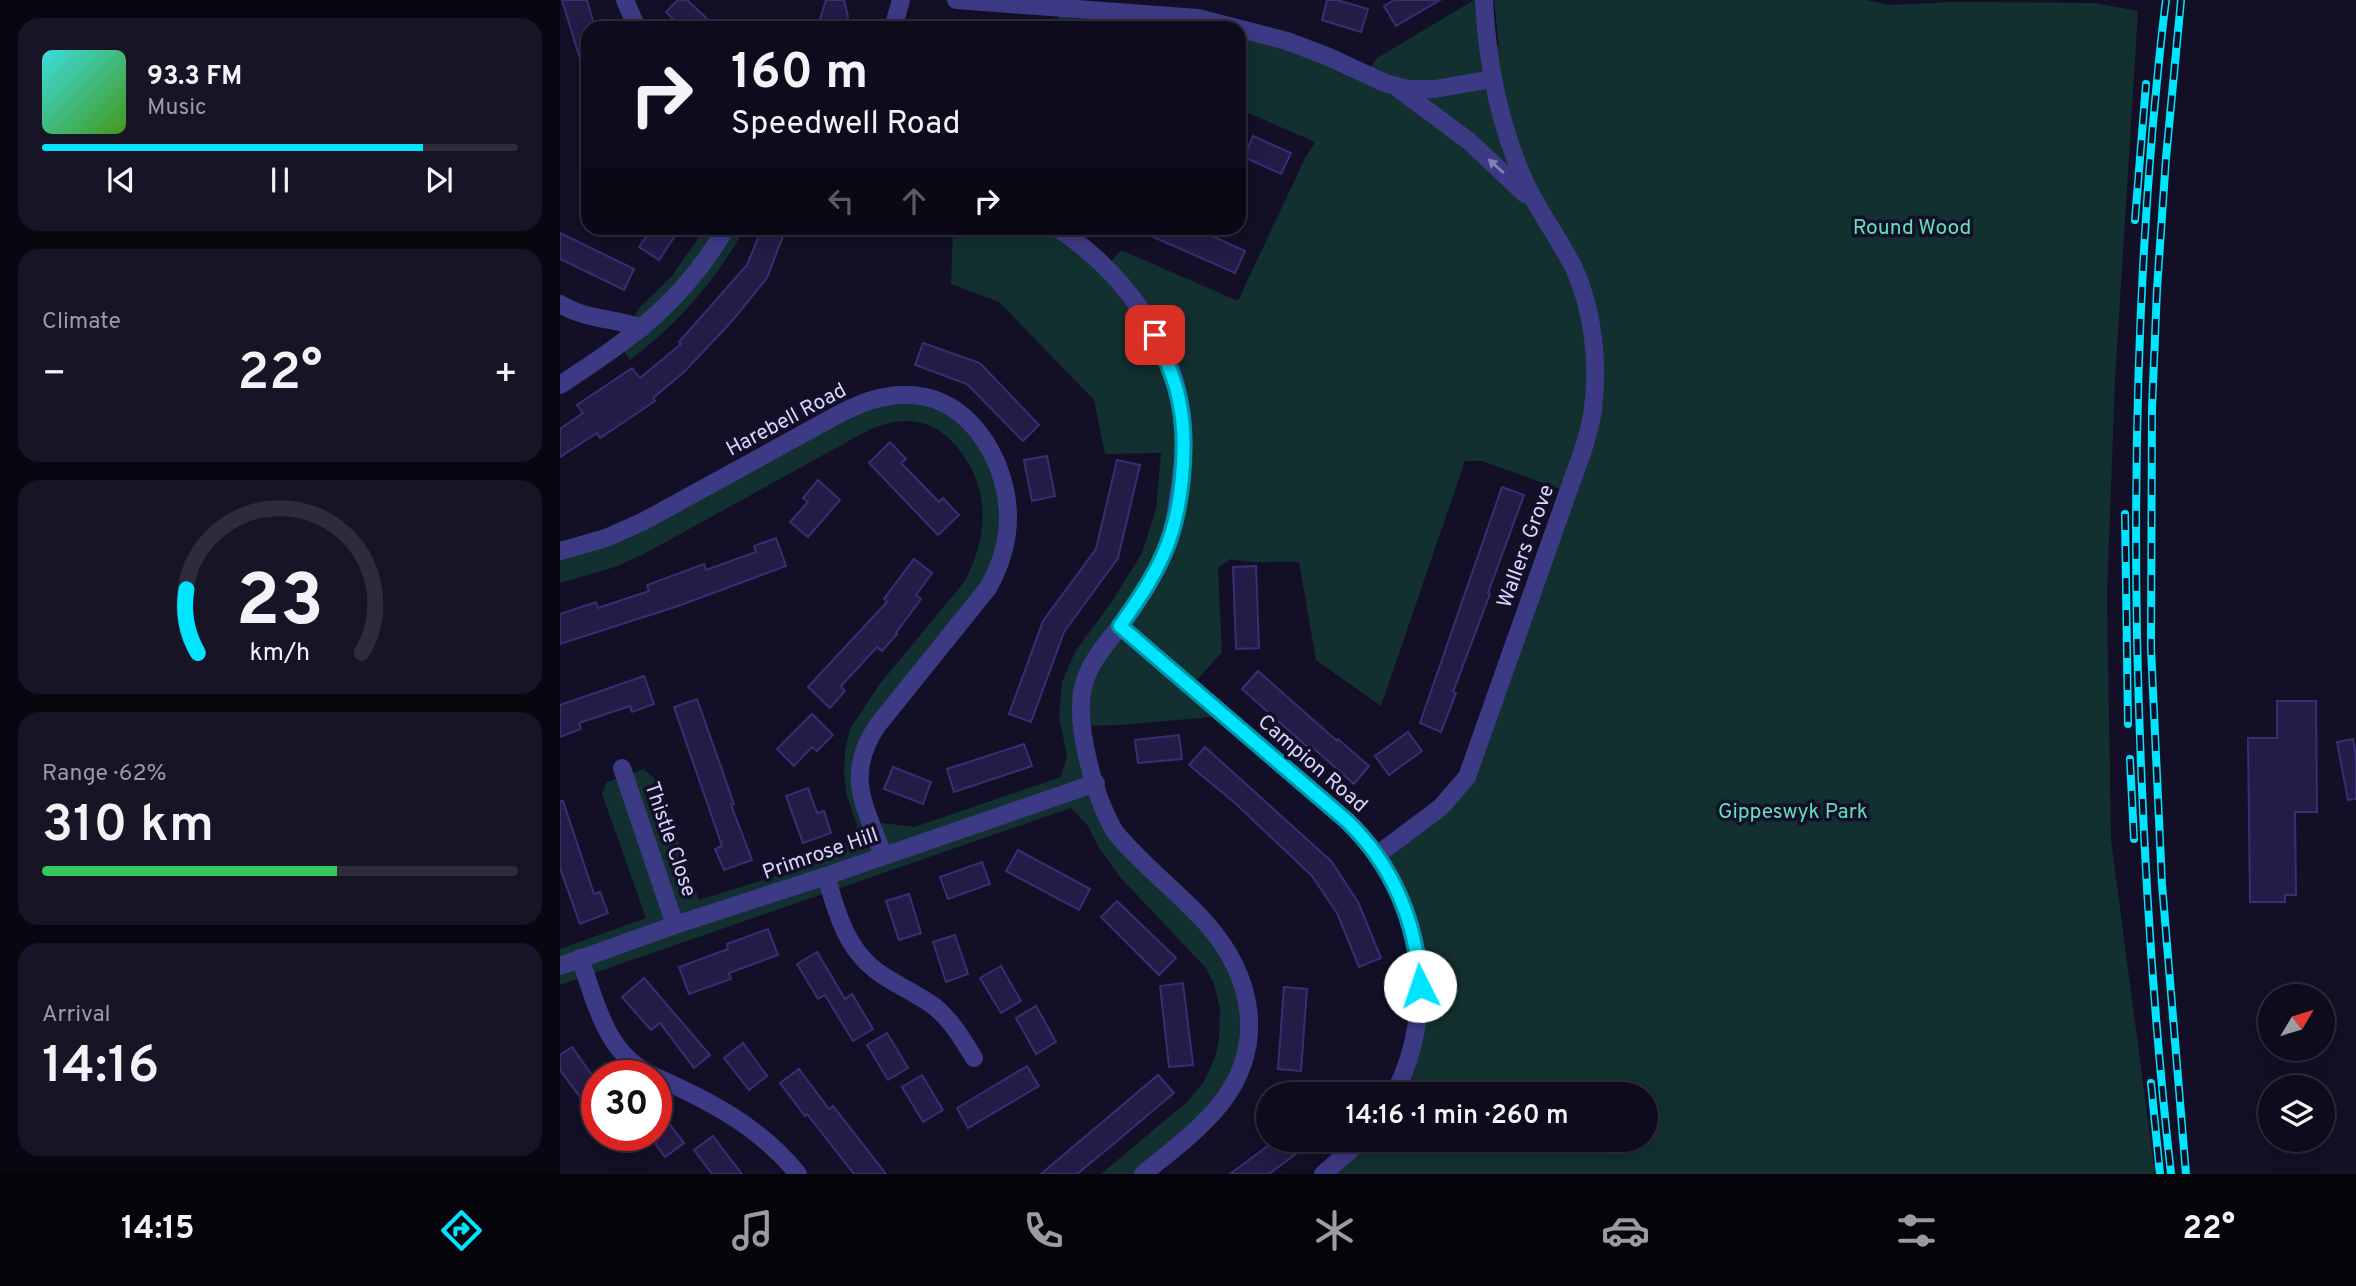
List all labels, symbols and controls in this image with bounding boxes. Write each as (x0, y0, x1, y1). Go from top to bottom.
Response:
text: 160 m (731, 44, 868, 106)
icon: right (616, 49, 707, 140)
text: 93.3 FM (147, 61, 242, 94)
text: Music (147, 94, 207, 123)
text: Speedwell Road (731, 105, 960, 145)
one-way arrow (1488, 158, 1505, 174)
icon: previous (102, 161, 140, 199)
icon: pause (261, 161, 299, 199)
icon: next (420, 161, 458, 199)
icon: left (822, 182, 860, 220)
icon: ahead (895, 182, 933, 220)
icon: right (968, 182, 1006, 220)
park label: Round Wood (1853, 215, 1971, 242)
pin (1125, 305, 1185, 365)
text: Climate (42, 308, 121, 337)
icon: arrive (1136, 316, 1174, 354)
text: 22° (237, 342, 323, 408)
text: − (42, 351, 67, 400)
text: + (493, 351, 518, 400)
street label: Harebell Road (722, 377, 851, 463)
street label: Wallers Grove (1492, 481, 1561, 612)
text: 23 (236, 559, 324, 651)
text: km/h (250, 638, 310, 670)
street label: Campion Road (1251, 709, 1373, 819)
text: Range · 62% (42, 760, 167, 789)
street label: Thistle Close (637, 778, 702, 901)
text: 310 km (42, 794, 214, 860)
park label: Gippeswyk Park (1718, 799, 1868, 826)
street label: Primrose Hill (759, 822, 882, 887)
position arrow (1383, 949, 1457, 1023)
north arrow (2258, 984, 2334, 1060)
map controls (2258, 984, 2335, 1152)
text: Arrival (42, 1001, 111, 1030)
text: 14:16 (42, 1035, 159, 1101)
speed limit sign: 30 (581, 1060, 672, 1151)
button: layers (2258, 1075, 2335, 1152)
text: 14:16 · 1 min · 260 m (1345, 1100, 1569, 1133)
icon: directions (437, 1206, 486, 1255)
icon: music (728, 1206, 777, 1255)
icon: phone (1019, 1206, 1068, 1255)
icon: climate (1310, 1206, 1359, 1255)
icon: car (1601, 1206, 1650, 1255)
icon: filters (1892, 1206, 1941, 1255)
text: 14:15 (121, 1210, 195, 1250)
text: 22° (2183, 1210, 2235, 1250)

